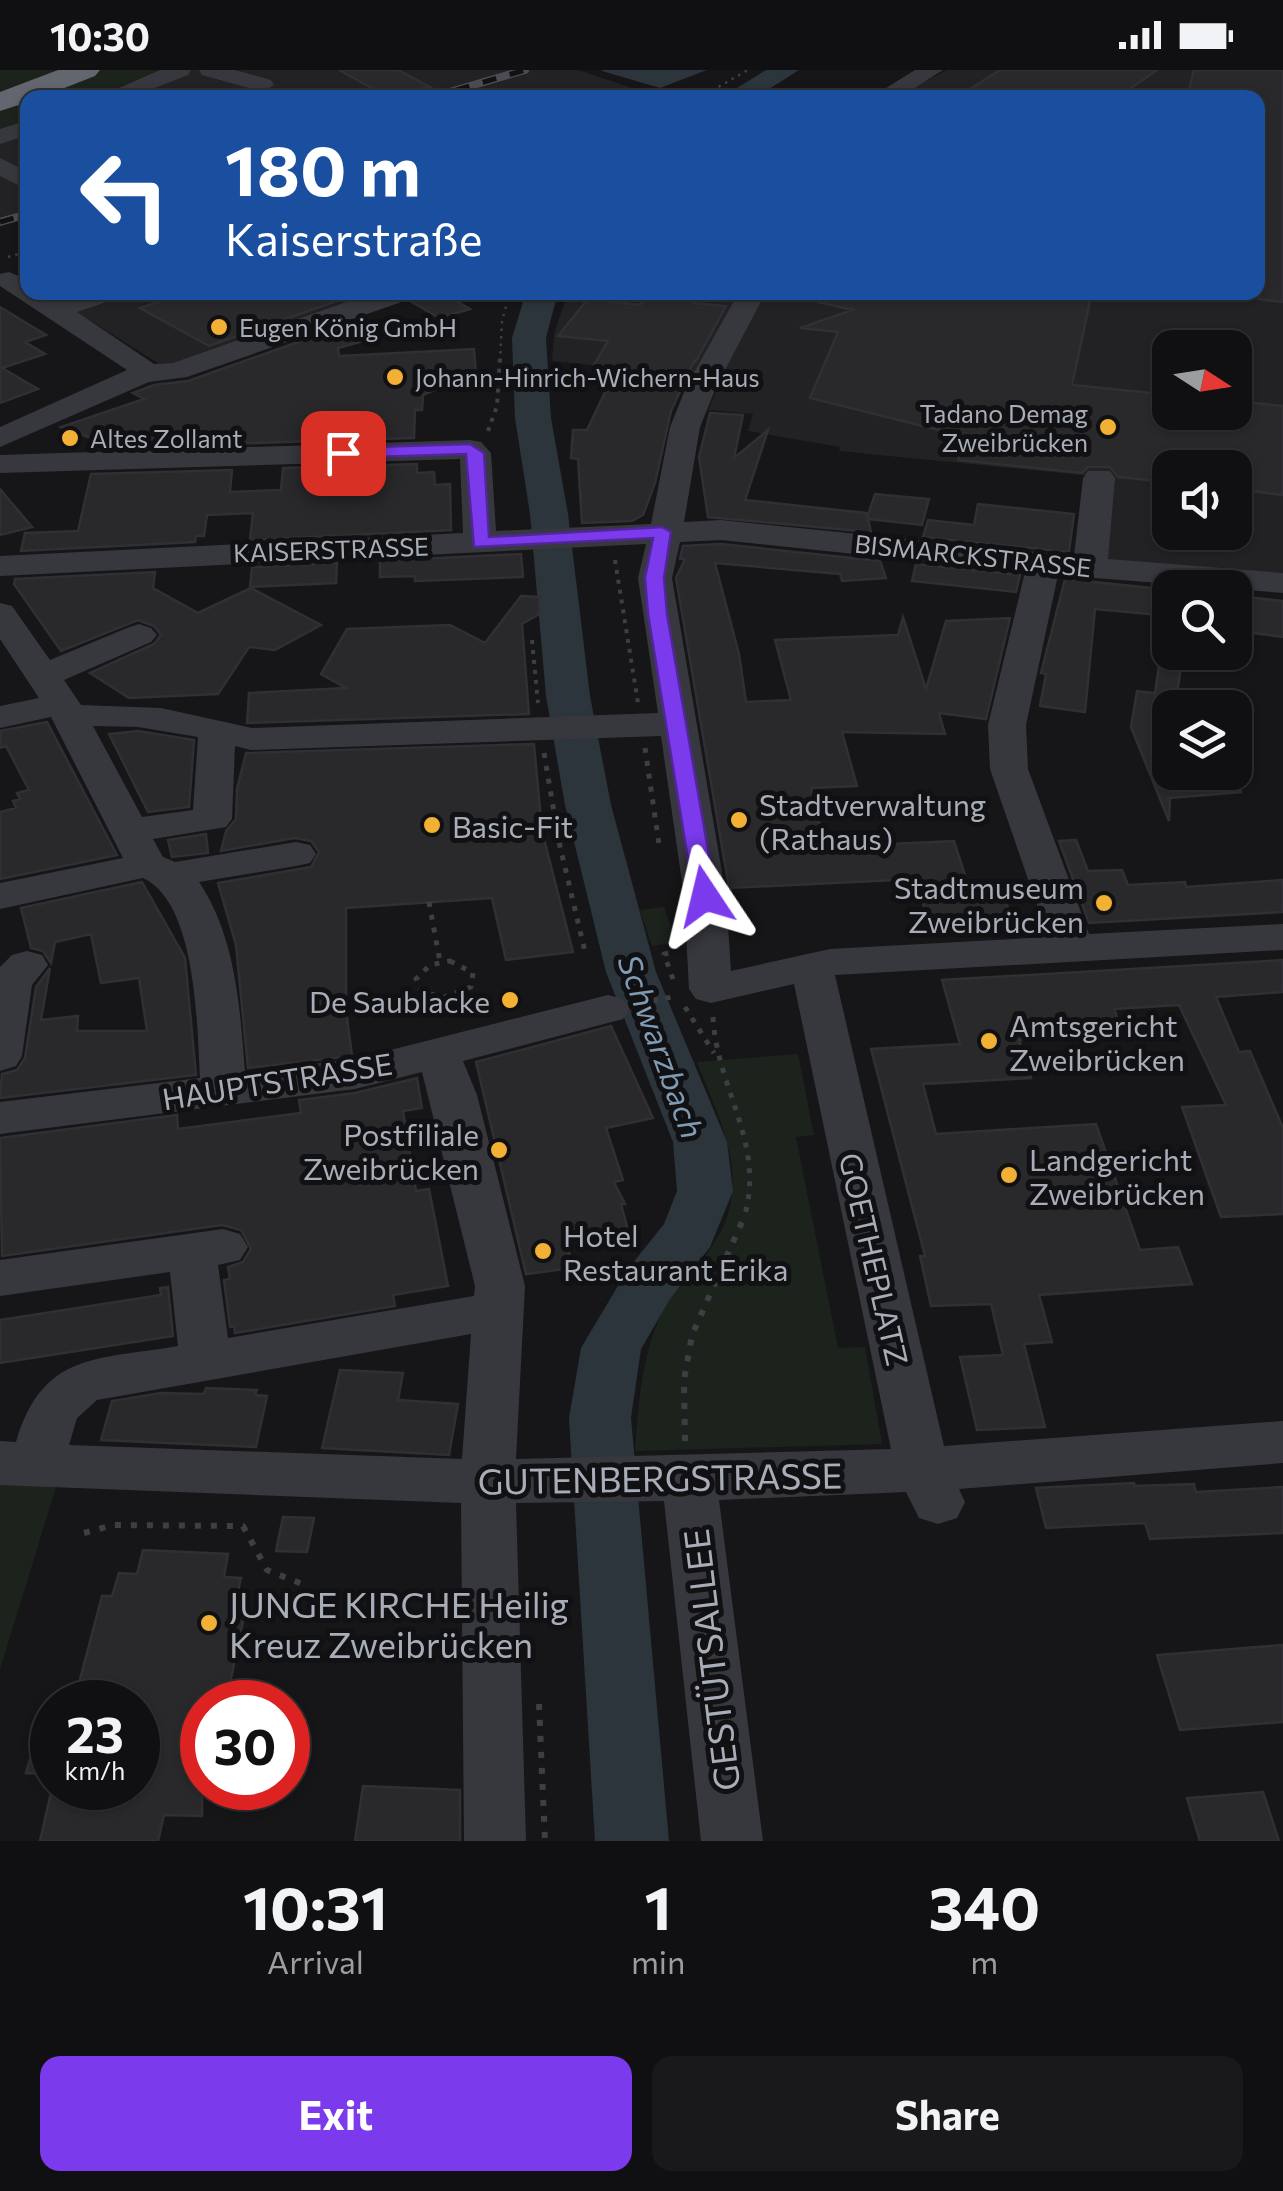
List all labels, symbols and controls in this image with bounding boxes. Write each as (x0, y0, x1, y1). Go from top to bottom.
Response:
text: 10:30 (50, 12, 150, 59)
text: 180 m (225, 125, 421, 210)
icon: left (60, 130, 190, 260)
text: Kaiserstraße (225, 210, 483, 265)
place label: Eugen König GmbH (239, 312, 457, 342)
marker: Eugen König GmbH (208, 316, 230, 338)
north arrow (1152, 330, 1252, 430)
map controls (1152, 330, 1252, 790)
place label: Johann-Hinrich-Wichern-Haus (415, 362, 760, 392)
marker: Johann-Hinrich-Wichern-Haus (384, 366, 406, 388)
place label: Tadano Demag Zweibrücken (919, 398, 1088, 457)
pin (301, 411, 386, 496)
marker: Tadano Demag Zweibrücken (1097, 416, 1119, 438)
place label: Altes Zollamt (90, 423, 243, 453)
icon: arrive (316, 426, 371, 481)
marker: Altes Zollamt (59, 427, 81, 449)
button: sound (1152, 450, 1252, 550)
street label: BISMARCKSTRASSE (853, 528, 1093, 582)
street label: KAISERSTRASSE (233, 531, 429, 567)
button: search (1152, 570, 1252, 670)
button: layers (1152, 690, 1252, 790)
place label: Stadtverwaltung (Rathaus) (759, 785, 986, 856)
place label: Basic-Fit (452, 807, 573, 844)
marker: Stadtverwaltung (Rathaus) (728, 809, 750, 831)
marker: Basic-Fit (421, 814, 443, 836)
position arrow (653, 844, 757, 948)
place label: Stadtmuseum Zweibrücken (894, 868, 1084, 939)
marker: Stadtmuseum Zweibrücken (1093, 892, 1115, 914)
water label: Schwarzbach (610, 949, 714, 1143)
place label: De Saublacke (309, 982, 490, 1019)
marker: De Saublacke (499, 989, 521, 1011)
place label: Amtsgericht Zweibrücken (1009, 1006, 1185, 1077)
marker: Amtsgericht Zweibrücken (978, 1030, 1000, 1052)
street label: HAUPTSTRASSE (159, 1044, 395, 1116)
place label: Postfiliale Zweibrücken (303, 1115, 479, 1186)
marker: Postfiliale Zweibrücken (488, 1139, 510, 1161)
place label: Landgericht Zweibrücken (1029, 1140, 1205, 1211)
street label: GOETHEPLATZ (833, 1149, 917, 1369)
marker: Landgericht Zweibrücken (998, 1164, 1020, 1186)
place label: Hotel Restaurant Erika (563, 1216, 788, 1287)
marker: Hotel Restaurant Erika (532, 1240, 554, 1262)
street label: GUTENBERGSTRASSE (477, 1452, 843, 1502)
street label: GESTÜTSALLEE (673, 1527, 747, 1793)
place label: JUNGE KIRCHE Heilig Kreuz Zweibrücken (229, 1582, 569, 1665)
marker: JUNGE KIRCHE Heilig Kreuz Zweibrücken (198, 1612, 220, 1634)
speed limit sign: 30 (180, 1680, 310, 1810)
text: 23 (66, 1702, 124, 1763)
text: km/h (65, 1755, 125, 1785)
text: 10:31 (243, 1869, 388, 1942)
text: 1 (645, 1869, 672, 1942)
text: 340 (928, 1869, 1040, 1942)
text: Arrival (267, 1941, 364, 1981)
text: min (631, 1941, 685, 1981)
text: m (970, 1941, 998, 1981)
button: Exit (40, 2056, 632, 2171)
button: Share (652, 2056, 1243, 2171)

